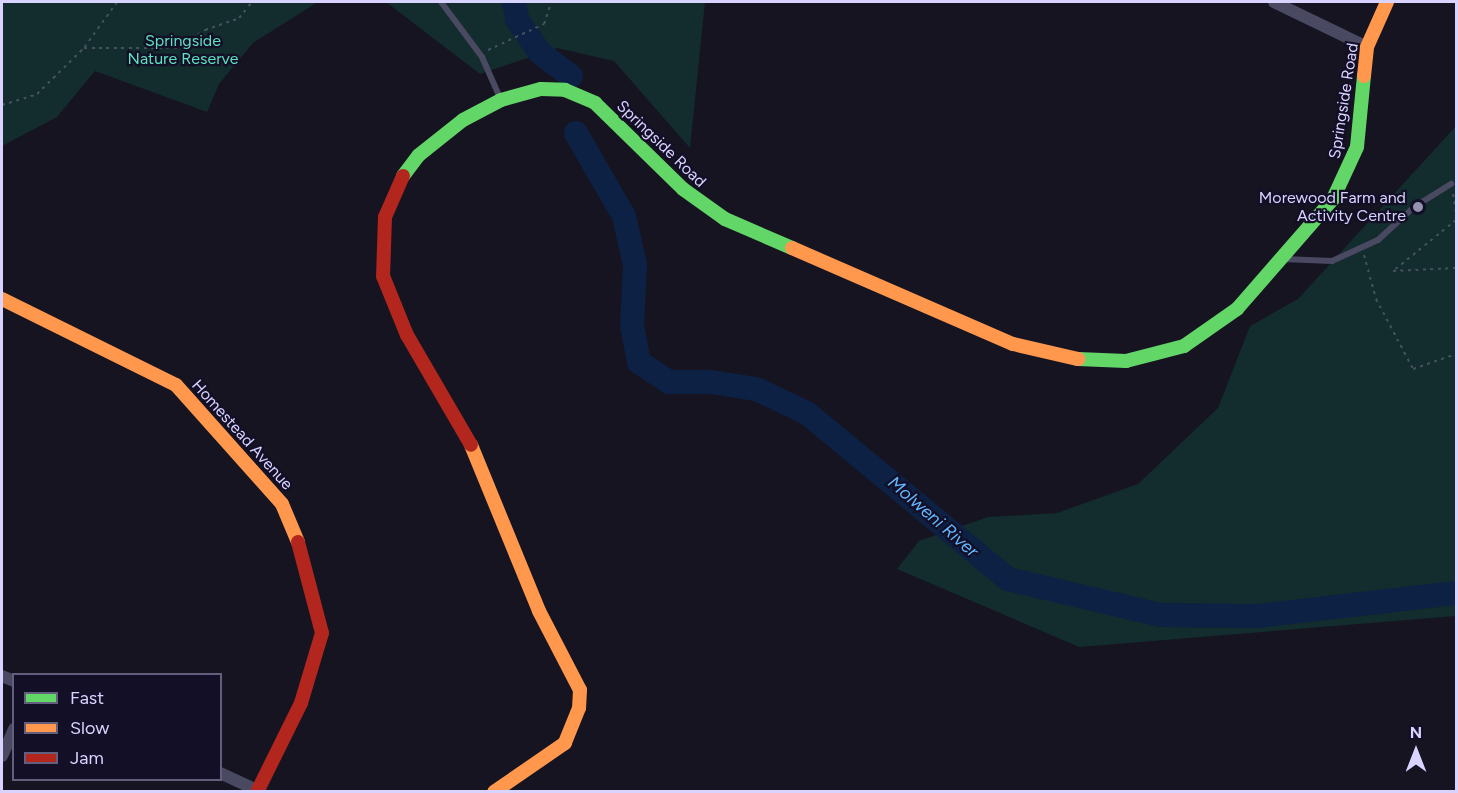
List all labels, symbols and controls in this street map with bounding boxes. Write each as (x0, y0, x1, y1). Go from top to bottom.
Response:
park label: Springside Nature Reserve (128, 31, 238, 69)
street label: Springside Road (1325, 42, 1363, 160)
street label: Springside Road (612, 97, 710, 191)
place label: Morewood Farm and Activity Centre (1259, 188, 1406, 226)
marker: Morewood Farm and Activity Centre (1411, 200, 1425, 214)
street label: Homestead Avenue (188, 376, 296, 494)
water label: Molweni River (883, 472, 983, 562)
legend (12, 673, 222, 781)
text: Fast (70, 687, 104, 709)
text: Slow (70, 717, 109, 739)
north arrow (1386, 721, 1446, 781)
text: N (1410, 723, 1422, 742)
text: Jam (70, 747, 104, 769)

